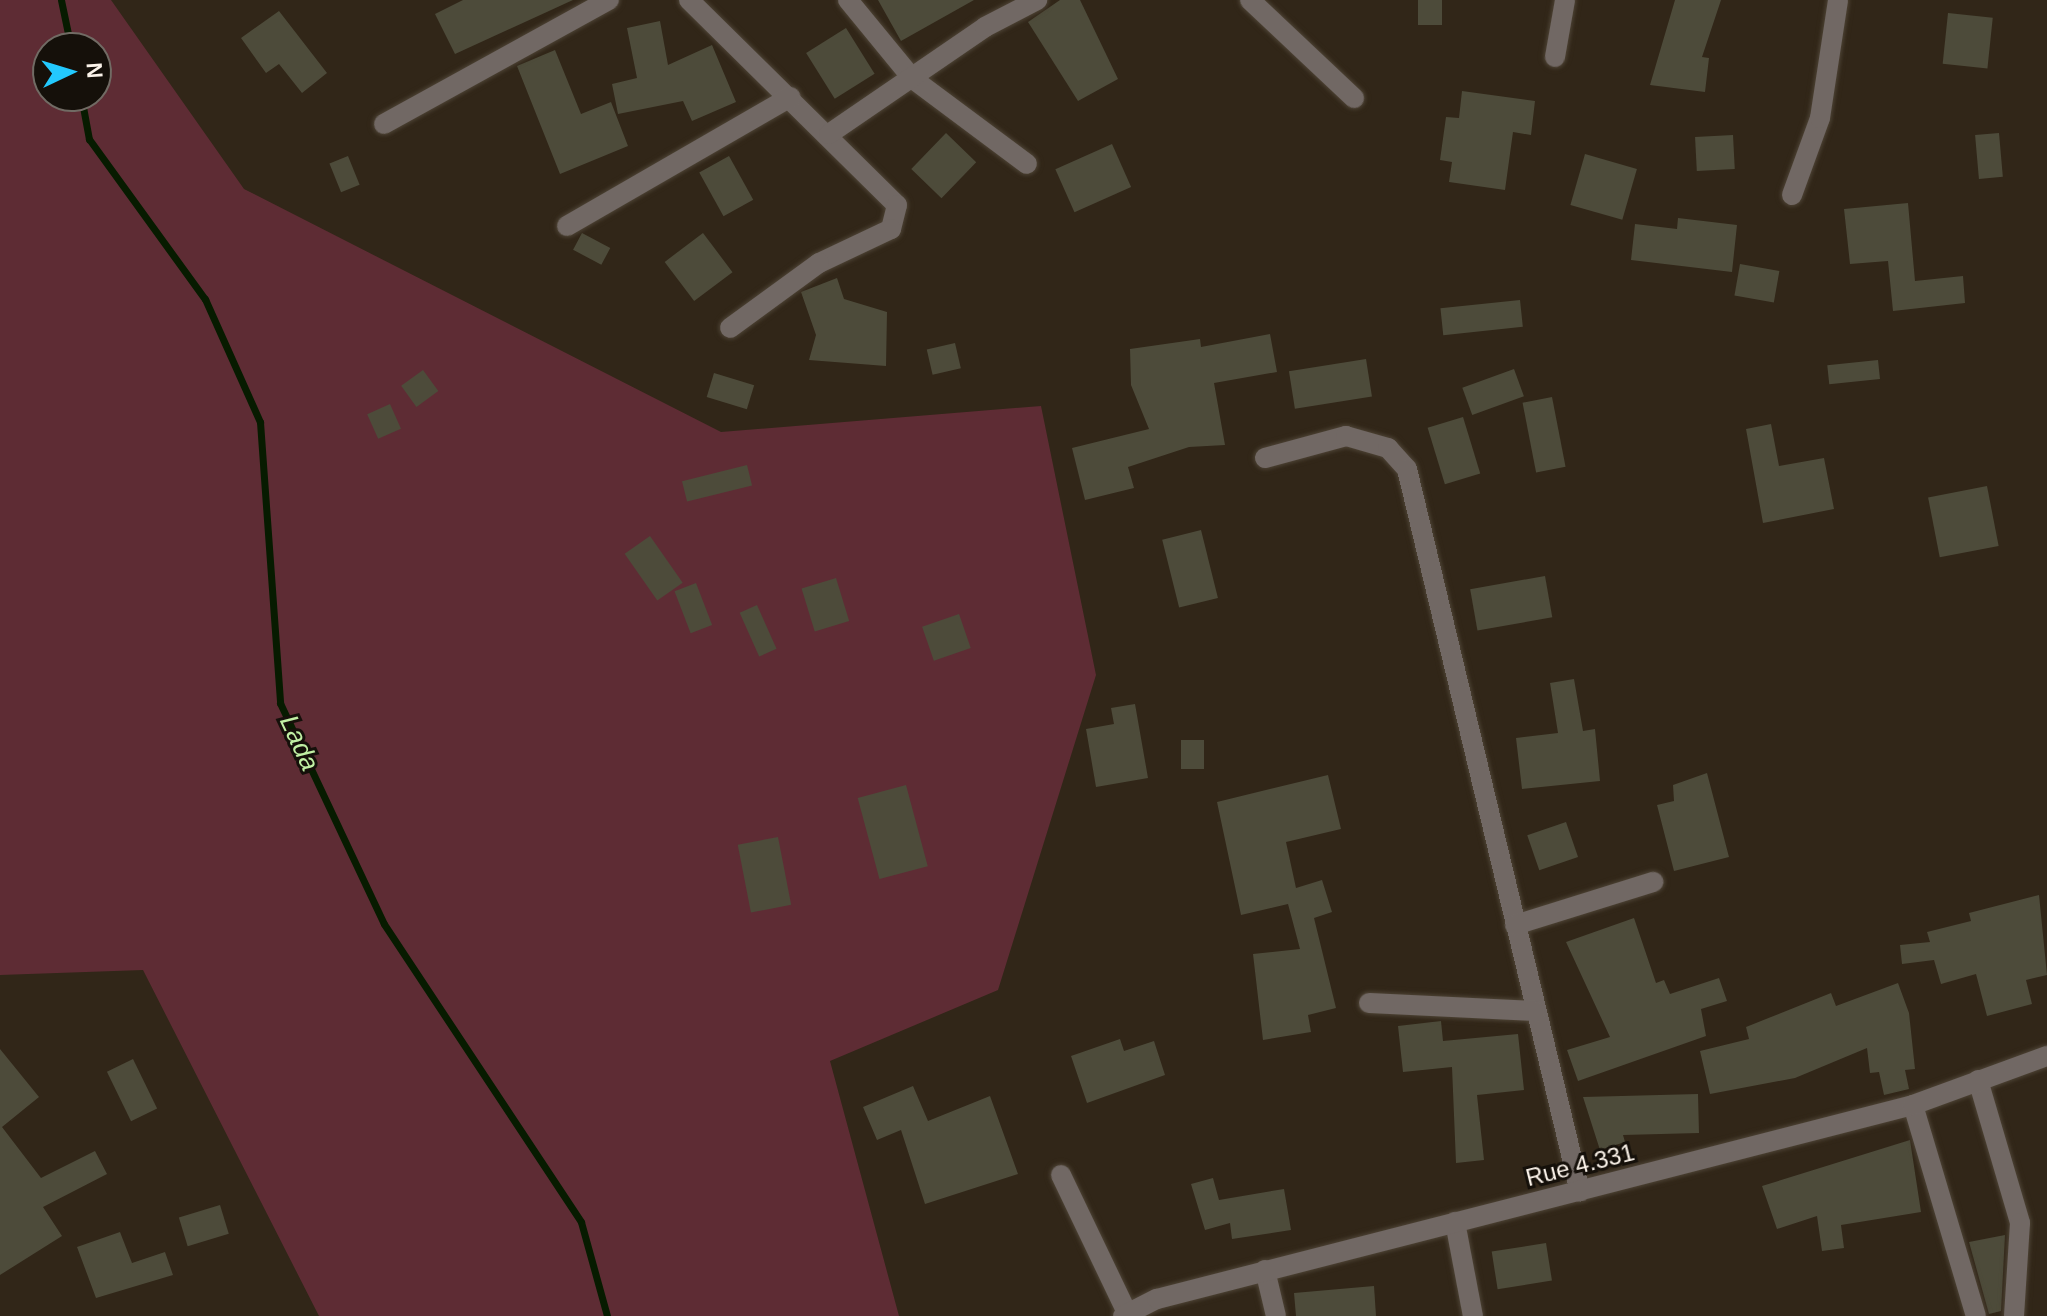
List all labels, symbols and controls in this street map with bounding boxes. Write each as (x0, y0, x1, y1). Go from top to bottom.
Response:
north arrow (32, 32, 112, 112)
text: N (81, 62, 107, 79)
water label: Lada (273, 710, 325, 776)
street label: Rue 4.331 (1523, 1138, 1637, 1192)

